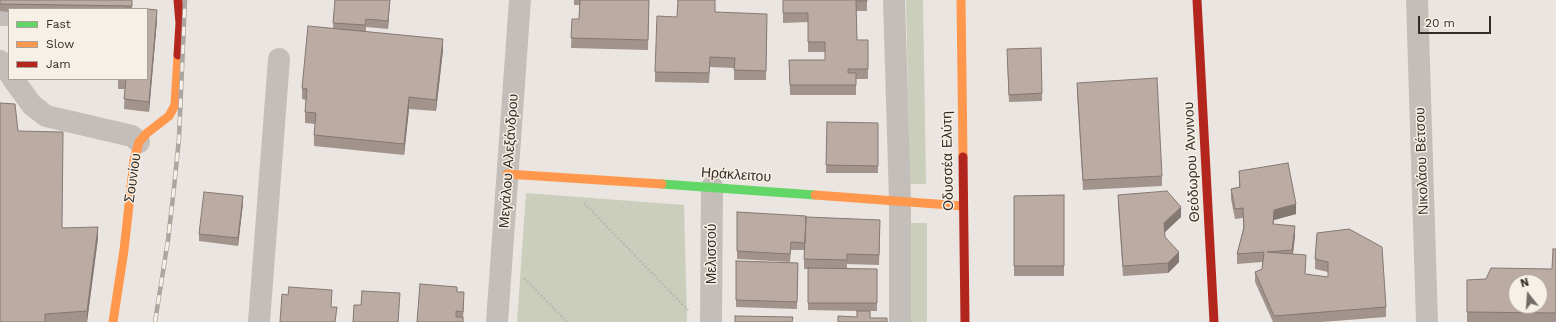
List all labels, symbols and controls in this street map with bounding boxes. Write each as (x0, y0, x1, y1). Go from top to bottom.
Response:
legend (8, 8, 148, 80)
scale bar (1420, 8, 1493, 34)
text: 20 m (1425, 16, 1455, 30)
text: Fast (46, 17, 71, 31)
text: Slow (46, 37, 74, 51)
text: Jam (46, 57, 71, 71)
street label: Μεγάλου Αλεξάνδρου (496, 93, 522, 229)
street label: Θεόδωρου Άννινου (1180, 101, 1204, 223)
street label: Νικολάου Βέτσου (1412, 107, 1432, 215)
street label: Οδυσσέα Ελύτη (939, 111, 957, 211)
street label: Σουνίου (121, 152, 145, 204)
street label: Ηράκλειτου (700, 164, 772, 186)
street label: Μελισσού (704, 224, 720, 284)
north arrow (1508, 274, 1548, 314)
text: N (1519, 276, 1530, 290)

